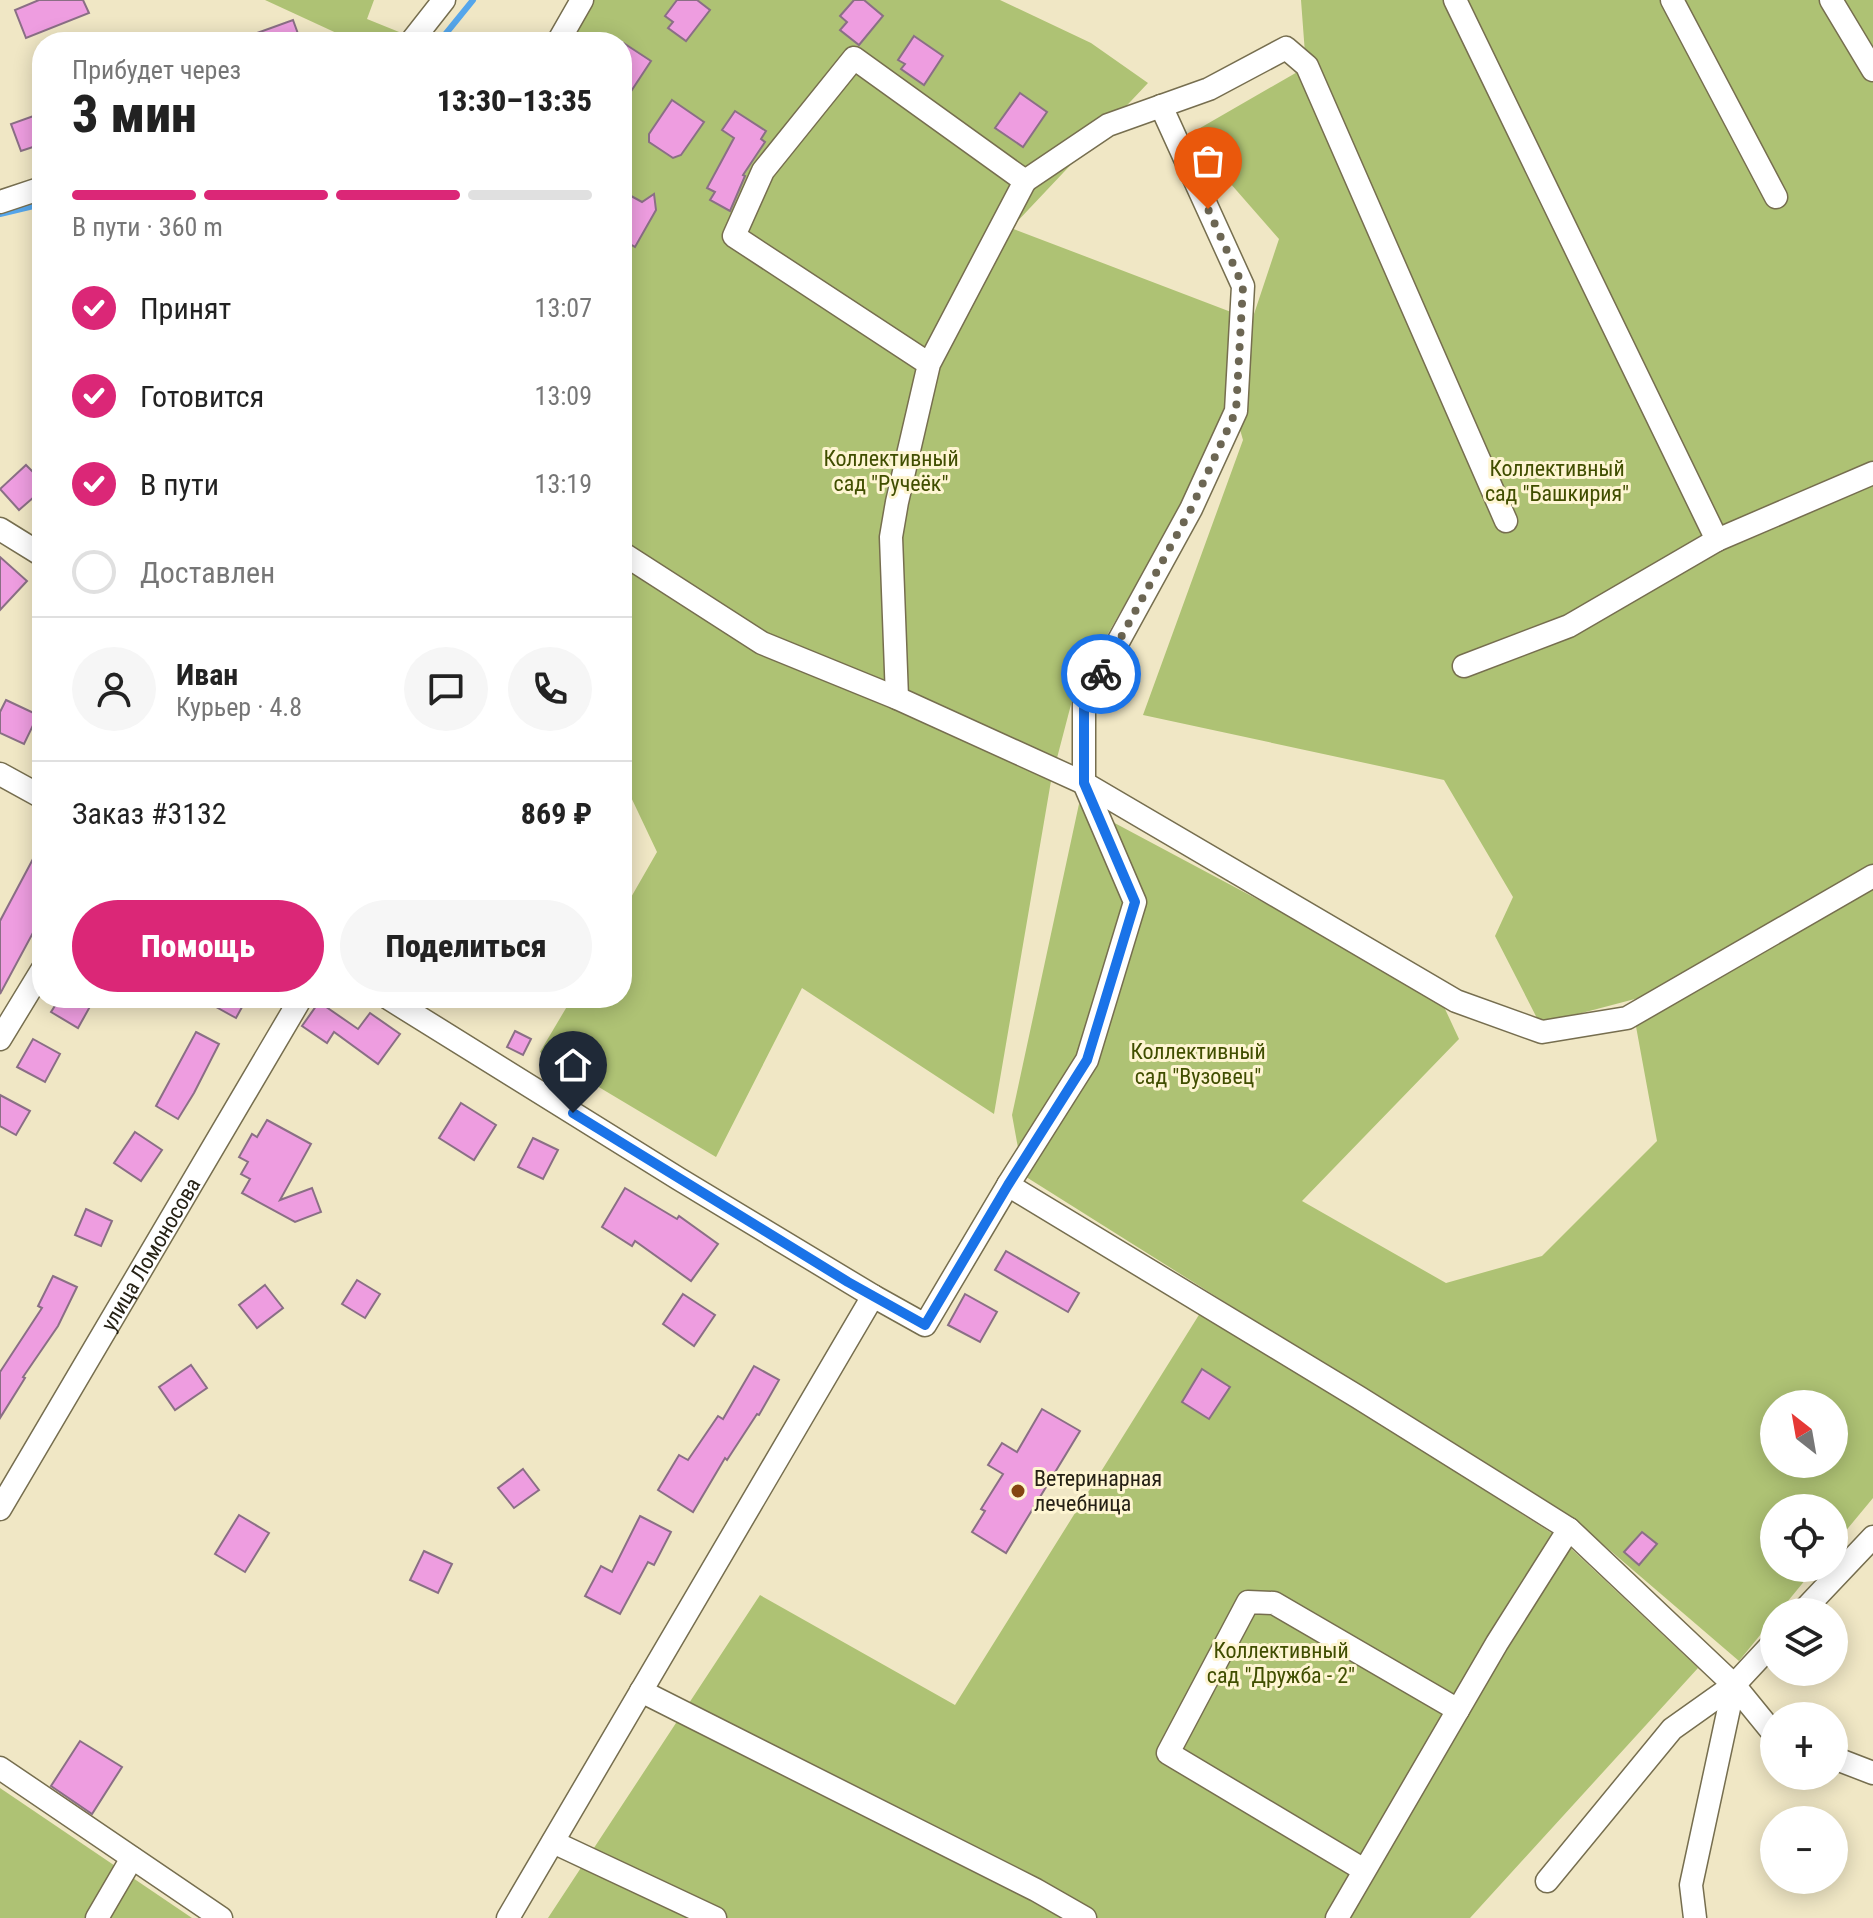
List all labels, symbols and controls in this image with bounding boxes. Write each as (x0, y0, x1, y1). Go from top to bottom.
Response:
text: Прибудет через (72, 55, 241, 85)
text: 13:30–13:35 (437, 83, 592, 118)
text: 3 мин (72, 84, 197, 145)
pin (1174, 127, 1242, 209)
icon: bag (1186, 139, 1230, 183)
text: В пути · 360 m (72, 212, 223, 242)
icon: check (72, 286, 116, 330)
text: Принят (140, 291, 231, 326)
text: 13:07 (535, 293, 592, 323)
icon: check (72, 374, 116, 418)
text: Готовится (140, 379, 264, 414)
text: 13:09 (535, 381, 592, 411)
park label: Коллективный сад "Ручеёк" (823, 446, 959, 496)
park label: Коллективный сад "Башкирия" (1485, 456, 1629, 506)
icon: check (72, 462, 116, 506)
text: В пути (140, 467, 219, 502)
text: 13:19 (535, 469, 592, 499)
text: Доставлен (140, 555, 275, 590)
courier (1061, 634, 1141, 714)
button: person (72, 647, 156, 731)
button: chat (404, 647, 488, 731)
button: phone (508, 647, 592, 731)
icon: bike (1079, 652, 1123, 696)
text: Иван (176, 657, 238, 692)
text: Курьер · 4.8 (176, 692, 302, 722)
text: Заказ #3132 (72, 796, 227, 831)
text: 869 ₽ (521, 796, 592, 831)
button: Помощь (72, 900, 324, 992)
button: Поделиться (340, 900, 592, 992)
pin (539, 1031, 607, 1113)
park label: Коллективный сад "Вузовец" (1130, 1039, 1266, 1089)
icon: home (551, 1043, 595, 1087)
street label: улица Ломоносова (96, 1173, 205, 1335)
north arrow (1760, 1390, 1848, 1478)
map controls (1760, 1390, 1848, 1894)
place label: Ветеринарная лечебница (1034, 1466, 1162, 1516)
marker: Ветеринарная лечебница (1009, 1482, 1027, 1500)
button: locate (1760, 1494, 1848, 1582)
button: layers (1760, 1598, 1848, 1686)
park label: Коллективный сад "Дружба - 2" (1207, 1638, 1355, 1688)
button: + (1760, 1702, 1848, 1790)
button: − (1760, 1806, 1848, 1894)

